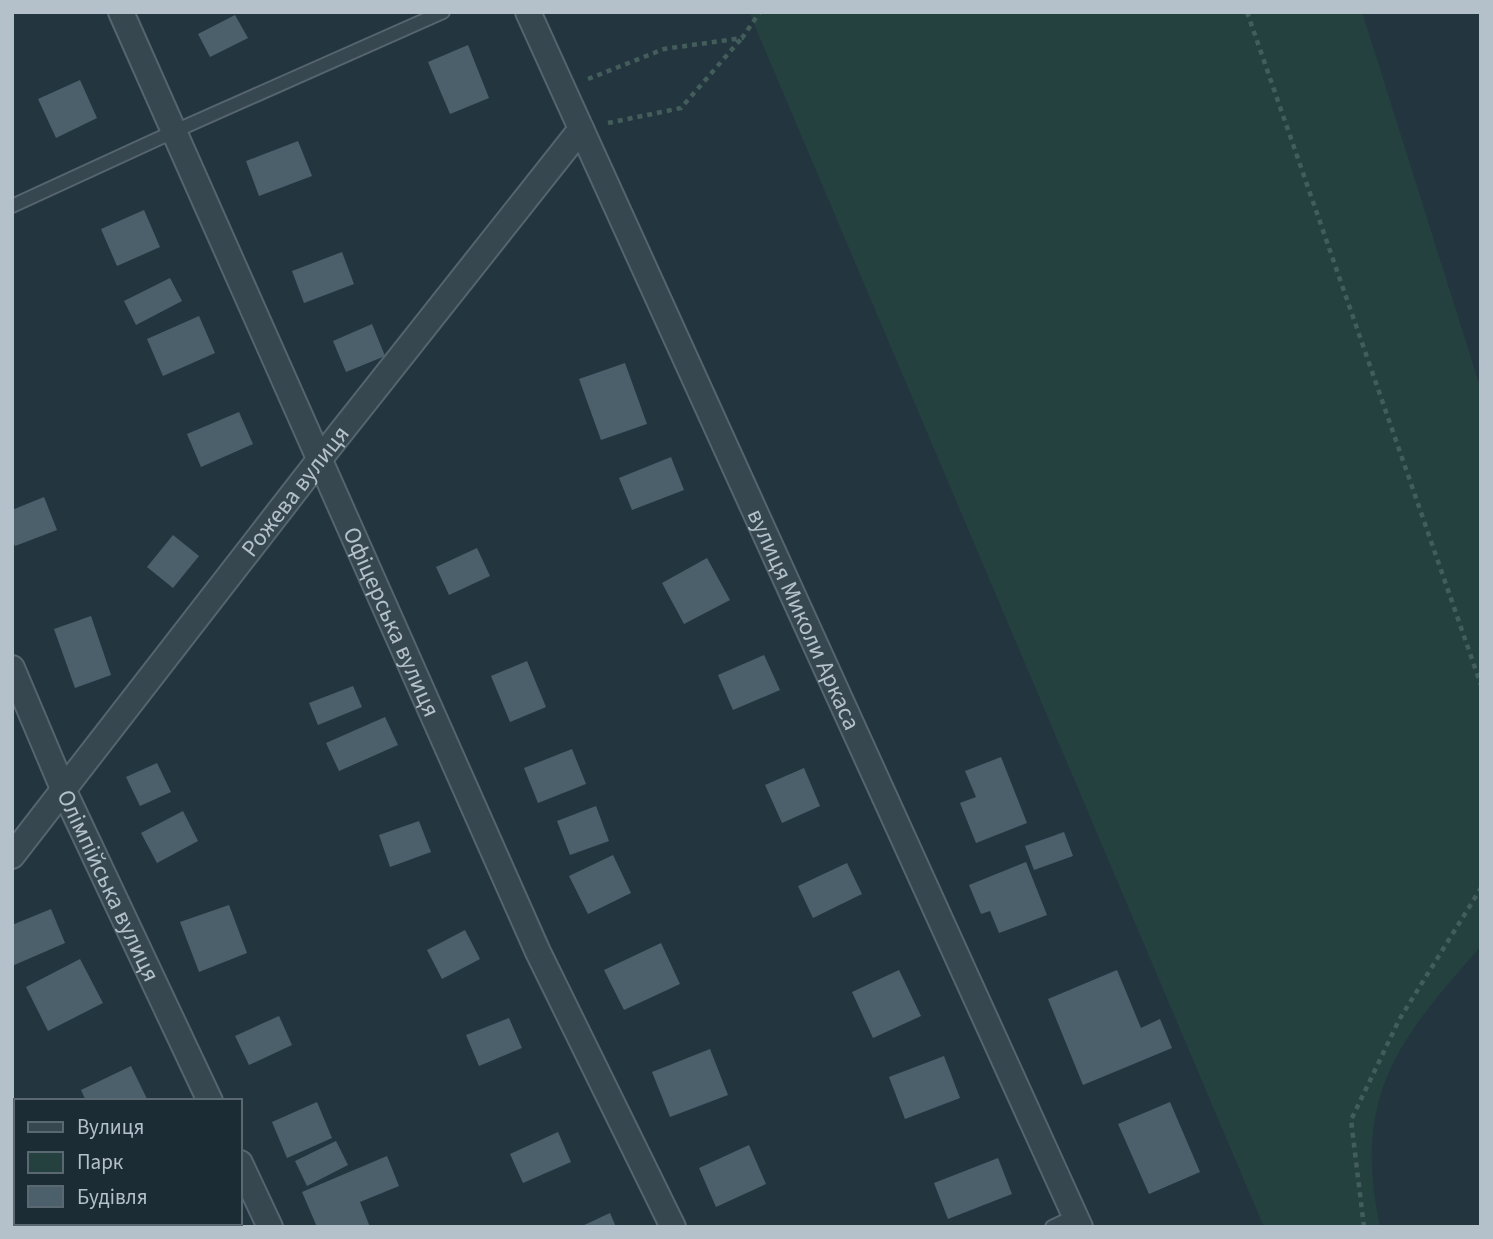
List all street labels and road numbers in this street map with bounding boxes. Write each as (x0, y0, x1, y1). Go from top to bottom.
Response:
street label: Рожева вулиця (233, 418, 358, 564)
street label: вулиця Миколи Аркаса (738, 503, 869, 736)
street label: Офіцерська вулиця (334, 521, 449, 722)
street label: Олімпійська вулиця (48, 784, 169, 987)

